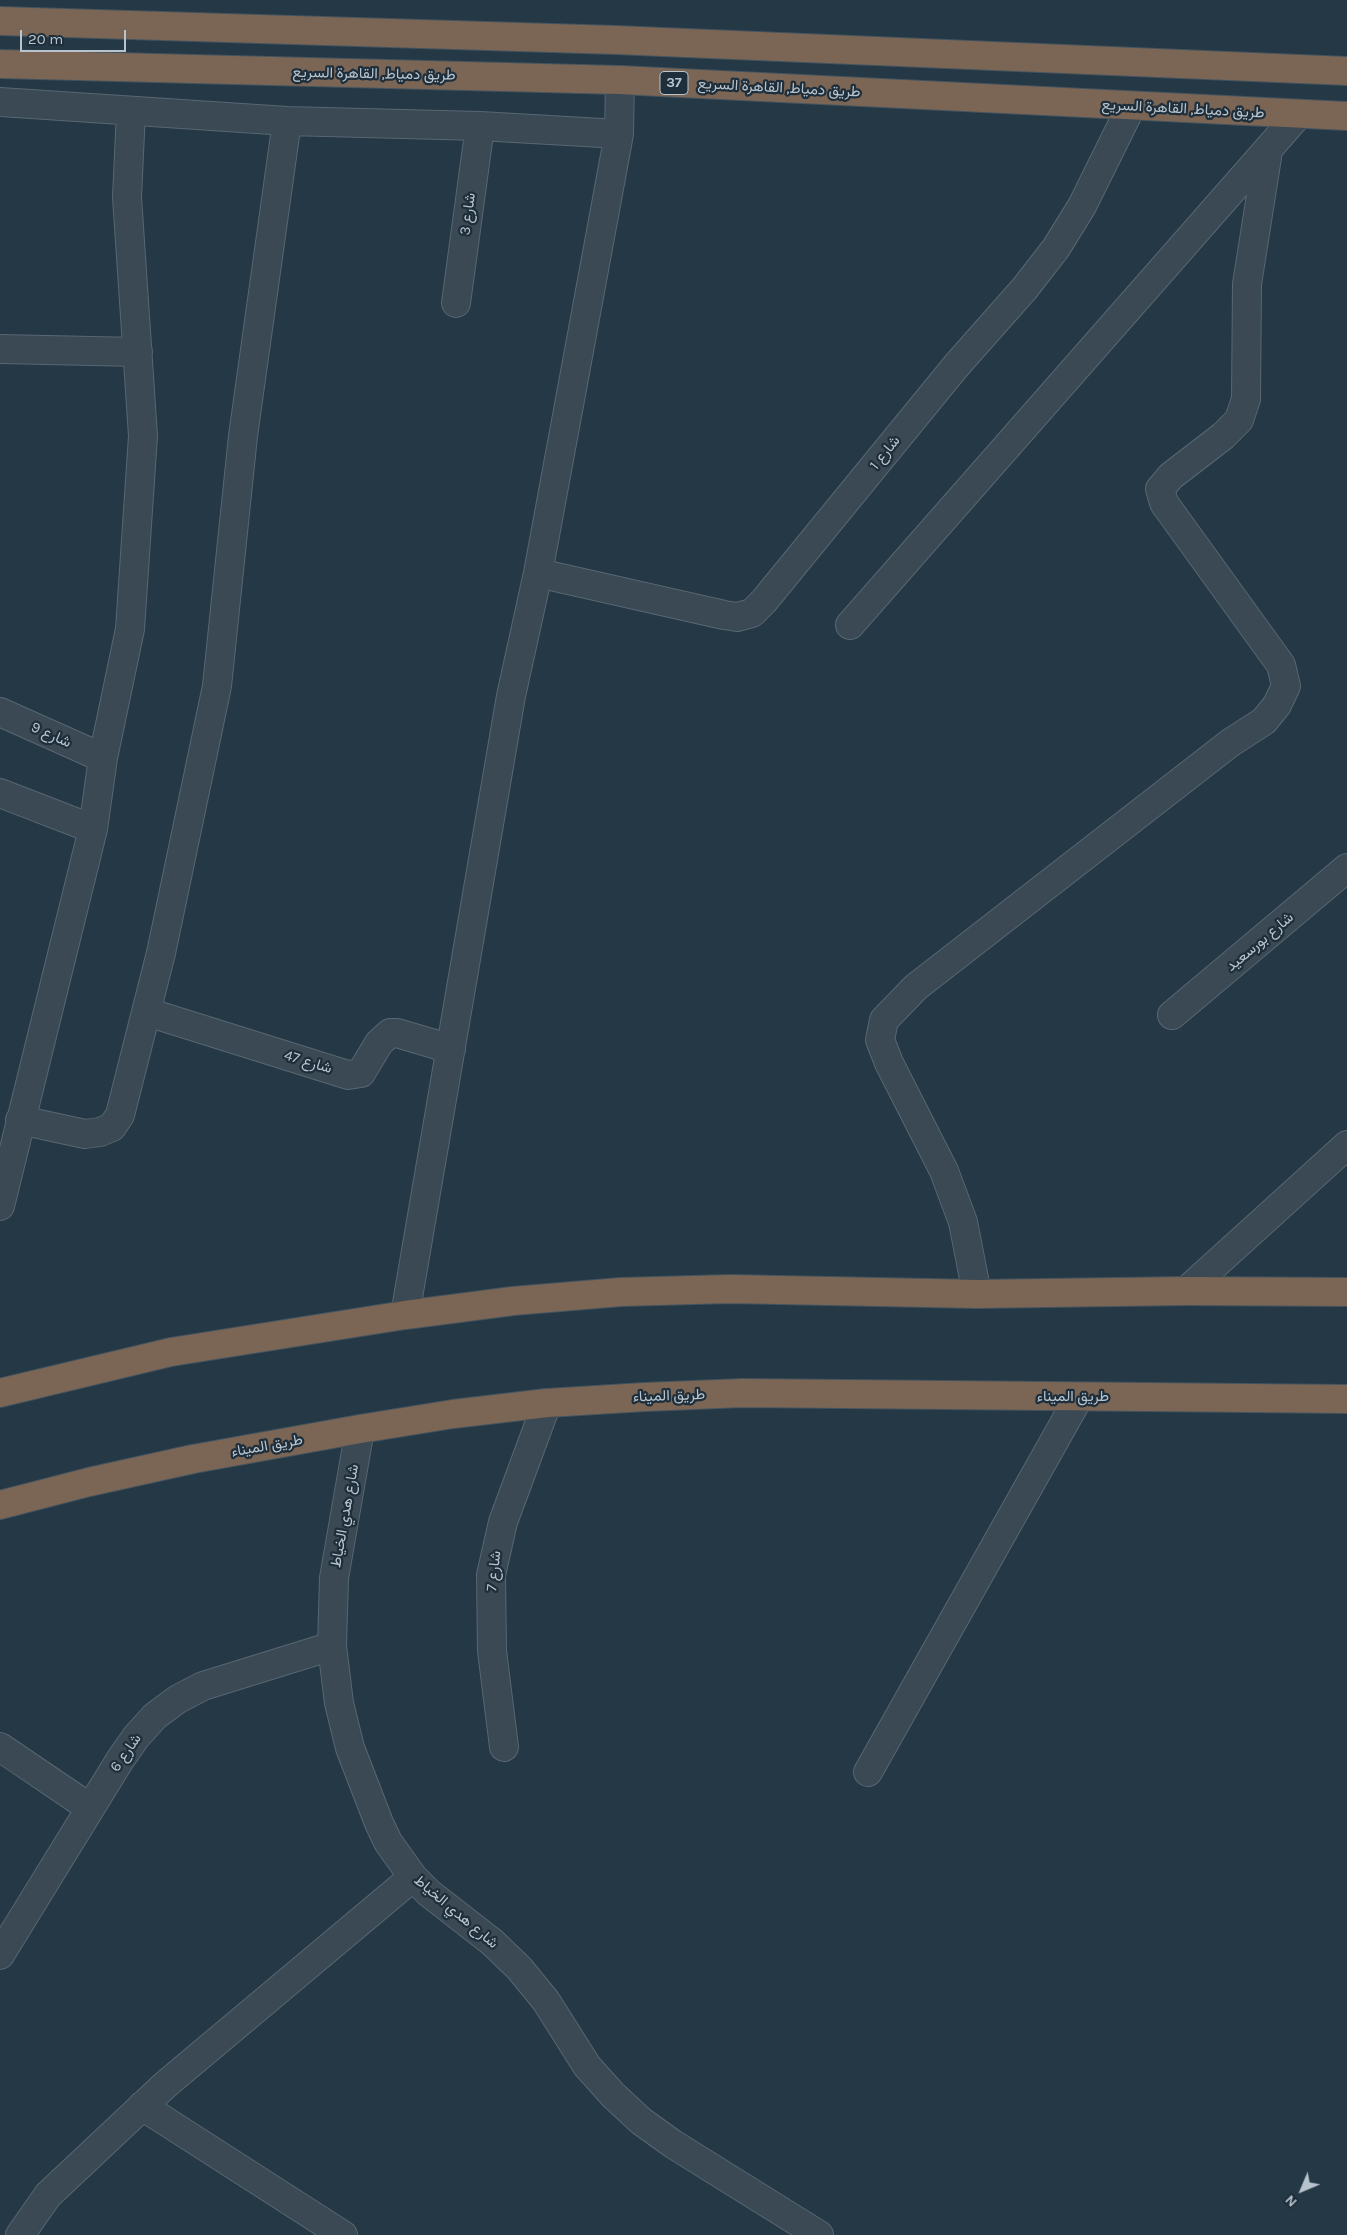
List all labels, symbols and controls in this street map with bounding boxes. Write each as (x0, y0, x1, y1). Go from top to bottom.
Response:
scale bar (22, 20, 129, 52)
text: 20 m (28, 30, 63, 48)
street label: طريق دمياط, القاهرة السريع (292, 64, 456, 84)
road number: 37 (660, 72, 688, 95)
street label: طريق دمياط, القاهرة السريع (697, 75, 861, 101)
street label: طريق دمياط, القاهرة السريع (1101, 96, 1265, 122)
street label: شارع 3 (456, 192, 480, 236)
street label: شارع 1 (866, 432, 904, 474)
street label: شارع 9 (28, 718, 74, 752)
street label: شارع بورسعيد (1223, 909, 1297, 975)
street label: شارع 47 (282, 1046, 334, 1078)
street label: طريق الميناء (633, 1386, 705, 1406)
street label: طريق الميناء (1037, 1388, 1109, 1406)
street label: طريق الميناء (230, 1431, 304, 1461)
street label: شارع هدي الخياط (327, 1463, 363, 1569)
street label: شارع 7 (483, 1550, 505, 1592)
street label: شارع 6 (106, 1731, 146, 1775)
street label: شارع هدي الخياط (410, 1871, 502, 1953)
north arrow (1277, 2165, 1327, 2215)
text: N (1281, 2191, 1301, 2211)

